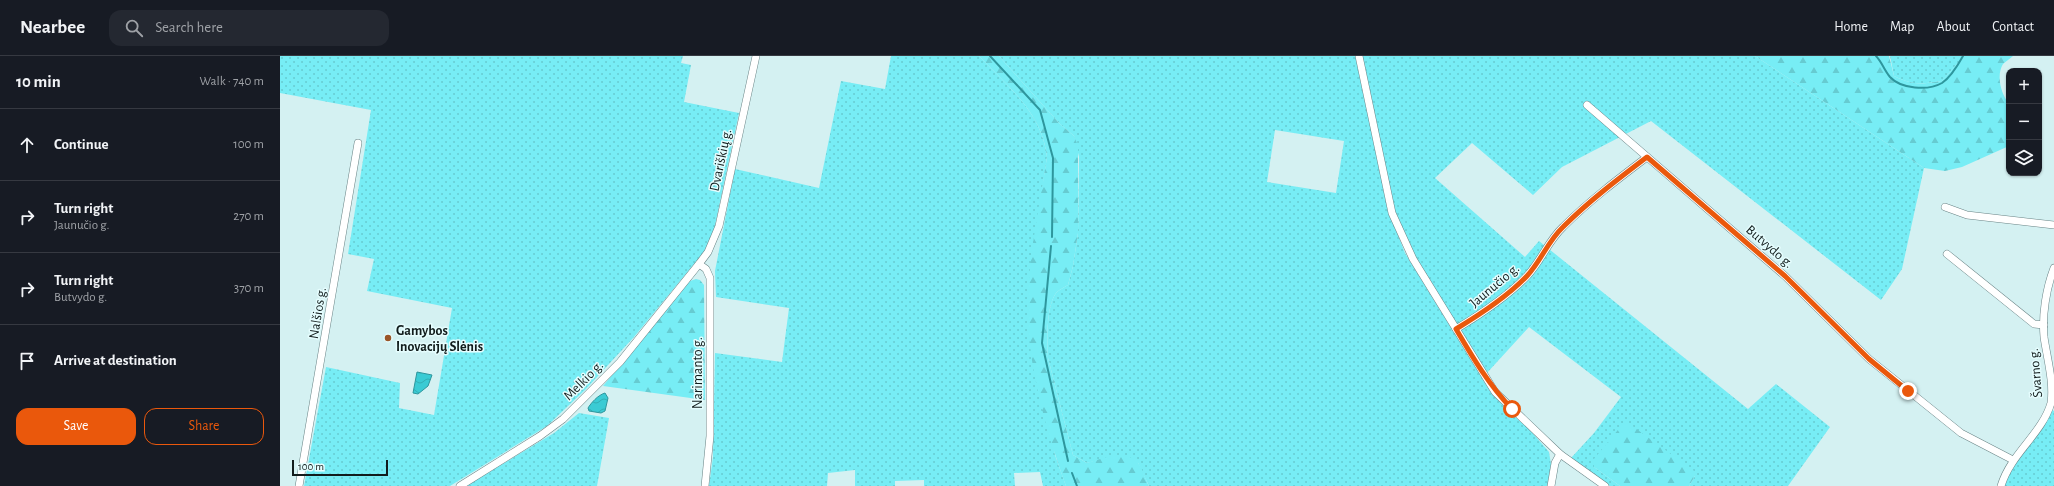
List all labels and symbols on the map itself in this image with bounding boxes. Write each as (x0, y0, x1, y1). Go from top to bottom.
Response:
street label: Dvariškių g. (708, 128, 734, 193)
street label: Butvydo g. (1743, 223, 1796, 271)
street label: Jaunučio g. (1467, 261, 1522, 310)
street label: Nalšios g. (307, 286, 329, 340)
place label: Gamybos Inovacijų Slėnis (396, 324, 483, 354)
marker: Gamybos Inovacijų Slėnis (383, 333, 393, 343)
street label: Narimanto g. (691, 337, 705, 409)
street label: Švarno g. (2025, 348, 2045, 398)
street label: Melkio g. (561, 358, 606, 403)
route end (1899, 382, 1917, 400)
route start (1503, 400, 1521, 418)
scale bar (292, 458, 388, 477)

